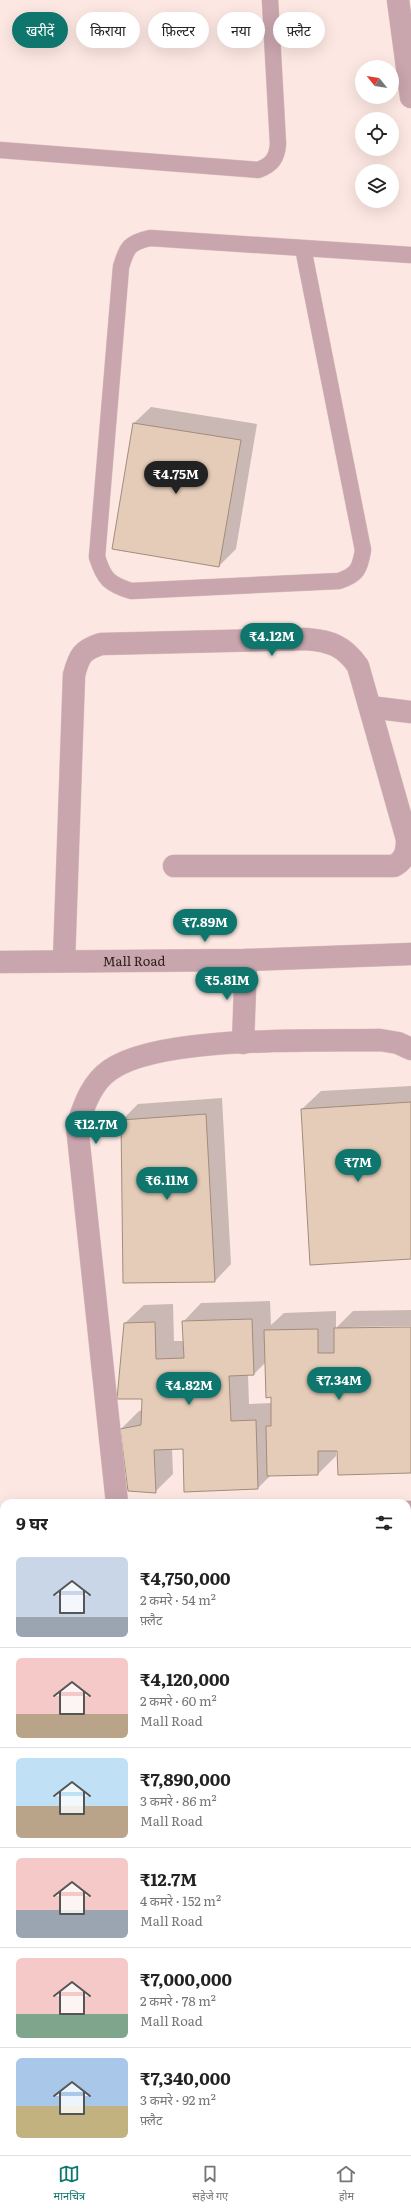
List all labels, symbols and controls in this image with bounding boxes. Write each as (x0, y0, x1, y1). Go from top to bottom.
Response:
chip: खरीदें (12, 12, 68, 48)
chip: किराया (76, 12, 140, 48)
chip: फ़िल्टर (148, 12, 209, 48)
chip: नया (217, 12, 265, 48)
chip: फ़्लैट (273, 12, 325, 48)
north arrow (355, 60, 399, 104)
map controls (355, 60, 399, 208)
button: locate (355, 112, 399, 156)
button: layers (355, 164, 399, 208)
pin: ₹4.75M (143, 461, 209, 495)
text: ₹4.75M (153, 464, 199, 483)
pin: ₹4.12M (239, 623, 305, 657)
text: ₹4.12M (249, 626, 295, 645)
pin: ₹7.89M (172, 909, 238, 943)
text: ₹7.89M (182, 912, 228, 931)
street label: Mall Road (103, 951, 165, 970)
pin: ₹5.81M (194, 967, 260, 1001)
text: ₹5.81M (204, 970, 250, 989)
pin: ₹12.7M (63, 1111, 129, 1145)
text: ₹12.7M (74, 1114, 118, 1133)
pin: ₹7M (339, 1149, 377, 1183)
text: ₹7M (344, 1152, 372, 1171)
pin: ₹6.11M (134, 1167, 200, 1201)
text: ₹6.11M (145, 1170, 189, 1189)
pin: ₹7.34M (306, 1367, 372, 1401)
text: ₹7.34M (316, 1370, 362, 1389)
pin: ₹4.82M (156, 1372, 222, 1406)
text: ₹4.82M (165, 1375, 213, 1394)
text: 9 घर (16, 1510, 48, 1535)
icon: filters (373, 1512, 395, 1534)
text: ₹4,750,000 (140, 1565, 231, 1590)
icon: home (48, 1573, 96, 1621)
text: 2 कमरे · 54 m² (140, 1590, 216, 1609)
text: फ़्लैट (140, 1610, 163, 1629)
text: ₹4,120,000 (140, 1666, 230, 1691)
icon: home (48, 1674, 96, 1722)
text: 2 कमरे · 60 m² (140, 1691, 217, 1710)
text: Mall Road (140, 1711, 203, 1730)
text: ₹7,890,000 (140, 1766, 231, 1791)
icon: home (48, 1774, 96, 1822)
text: 3 कमरे · 86 m² (140, 1791, 217, 1810)
text: Mall Road (140, 1811, 203, 1830)
text: ₹12.7M (140, 1866, 197, 1891)
icon: home (48, 1874, 96, 1922)
text: 4 कमरे · 152 m² (140, 1891, 221, 1910)
text: Mall Road (140, 1911, 203, 1930)
text: ₹7,000,000 (140, 1966, 232, 1991)
icon: home (48, 1974, 96, 2022)
text: 2 कमरे · 78 m² (140, 1991, 216, 2010)
text: Mall Road (140, 2011, 203, 2030)
text: ₹7,340,000 (140, 2065, 231, 2090)
icon: home (48, 2074, 96, 2122)
text: 3 कमरे · 92 m² (140, 2090, 216, 2109)
text: फ़्लैट (140, 2110, 163, 2129)
tab: मानचित्र (54, 2163, 85, 2204)
tab: सहेजे गए (192, 2163, 228, 2204)
tab: होम (335, 2163, 357, 2204)

